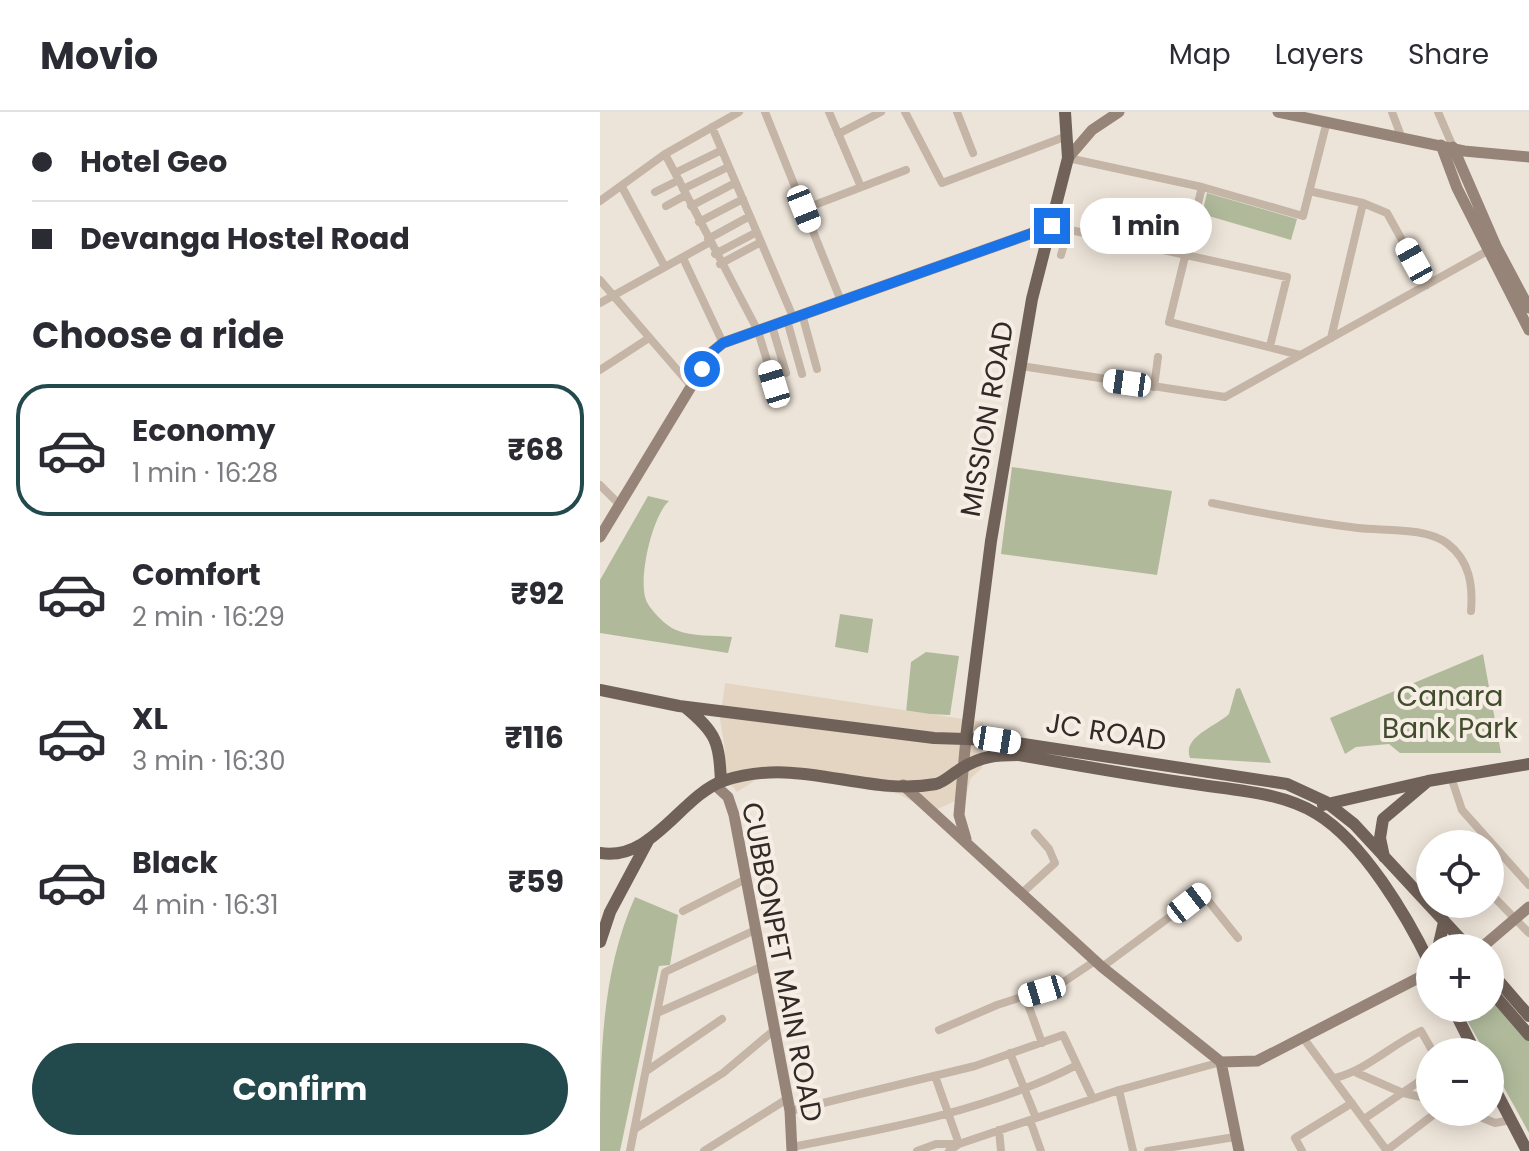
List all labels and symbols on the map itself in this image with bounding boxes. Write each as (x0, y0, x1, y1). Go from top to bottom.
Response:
car (784, 182, 824, 236)
callout: 1 min (1080, 198, 1212, 254)
route end (1034, 208, 1070, 244)
car (1392, 234, 1436, 288)
street label: MISSION ROAD (951, 318, 1023, 520)
route start (684, 351, 720, 387)
car (756, 358, 792, 410)
car (1102, 368, 1152, 398)
park label: Canara Bank Park (1382, 677, 1519, 748)
street label: JC ROAD (1043, 703, 1169, 761)
car (971, 724, 1023, 756)
street label: CUBBONPET MAIN ROAD (732, 799, 832, 1125)
car (1163, 879, 1215, 927)
car (1016, 973, 1068, 1009)

